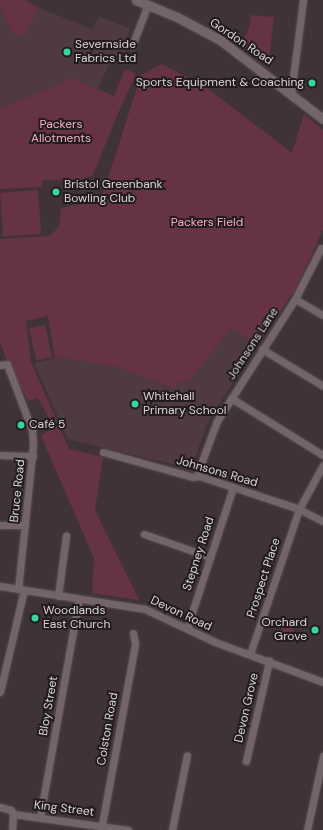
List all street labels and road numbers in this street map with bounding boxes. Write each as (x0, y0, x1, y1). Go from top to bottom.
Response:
street label: Gordon Road (207, 16, 275, 68)
street label: Johnsons Lane (224, 305, 282, 383)
street label: Johnsons Road (175, 453, 259, 491)
street label: Bruce Road (8, 459, 28, 523)
street label: Stepney Road (180, 515, 218, 593)
street label: Prospect Place (244, 536, 284, 620)
street label: Devon Road (148, 594, 214, 634)
street label: Devon Grove (232, 672, 262, 744)
street label: Bloy Street (37, 675, 61, 737)
street label: Colston Road (94, 691, 122, 767)
street label: King Street (33, 798, 95, 820)

